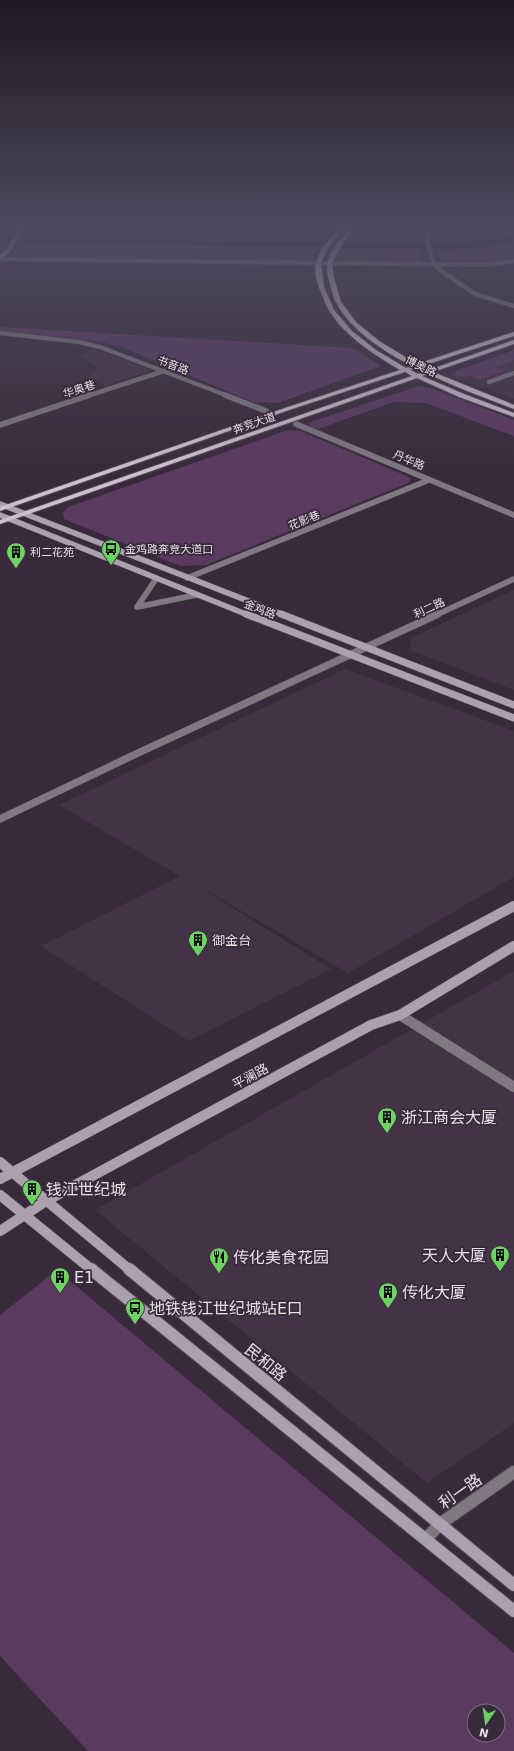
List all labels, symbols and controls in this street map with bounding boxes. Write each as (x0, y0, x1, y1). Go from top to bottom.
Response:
street label: 书音路 (155, 353, 191, 377)
street label: 博奥路 (403, 353, 438, 380)
street label: 华奥巷 (61, 378, 97, 401)
street label: 奔竞大道 (231, 410, 277, 437)
street label: 丹华路 (391, 448, 427, 473)
street label: 花影巷 (286, 508, 322, 533)
bus stop icon: 金鸡路奔竞大道口 (100, 538, 122, 566)
building icon: 利二花苑 (5, 541, 27, 569)
place label: 金鸡路奔竞大道口 (125, 543, 213, 556)
place label: 利二花苑 (30, 546, 74, 559)
street label: 利二路 (412, 596, 447, 621)
street label: 金鸡路 (242, 597, 278, 621)
building icon: 御金台 (187, 929, 209, 957)
place label: 御金台 (212, 933, 251, 948)
street label: 平澜路 (229, 1061, 271, 1092)
building icon: 浙江商会大厦 (376, 1106, 398, 1134)
place label: 浙江商会大厦 (401, 1108, 497, 1127)
building icon: 钱江世纪城 (21, 1178, 43, 1206)
place label: 钱江世纪城 (46, 1180, 126, 1199)
building icon: 天人大厦 (489, 1244, 511, 1272)
restaurant icon: 传化美食花园 (208, 1246, 230, 1274)
place label: 天人大厦 (422, 1246, 486, 1265)
place label: 传化美食花园 (233, 1248, 329, 1267)
building icon: E1 (49, 1266, 71, 1294)
place label: E1 (74, 1268, 94, 1287)
building icon: 传化大厦 (377, 1281, 399, 1309)
place label: 传化大厦 (402, 1283, 466, 1302)
bus stop icon: 地铁钱江世纪城站E口 (124, 1297, 146, 1325)
place label: 地铁钱江世纪城站E口 (149, 1299, 303, 1318)
street label: 民和路 (241, 1340, 290, 1385)
street label: 利一路 (435, 1470, 485, 1513)
north arrow (466, 1703, 506, 1743)
text: N (478, 1725, 490, 1740)

